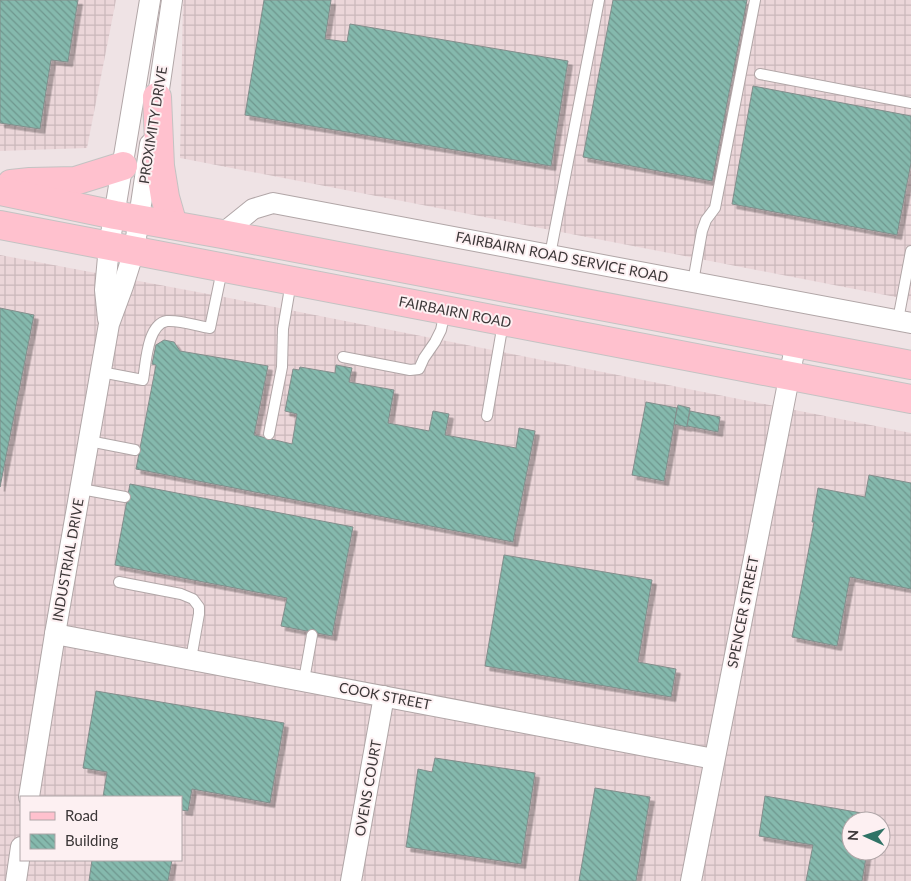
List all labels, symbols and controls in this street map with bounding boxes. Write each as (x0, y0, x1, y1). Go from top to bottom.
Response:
street label: PROXIMITY DRIVE (135, 65, 170, 185)
street label: FAIRBAIRN ROAD SERVICE ROAD (454, 228, 670, 285)
street label: FAIRBAIRN ROAD (397, 292, 513, 331)
street label: INDUSTRIAL DRIVE (48, 497, 87, 623)
street label: SPENCER STREET (723, 554, 762, 669)
street label: COOK STREET (338, 678, 433, 713)
street label: OVENS COURT (351, 738, 384, 838)
legend (20, 796, 182, 861)
text: Road (65, 806, 98, 824)
north arrow (841, 811, 891, 861)
text: N (844, 829, 861, 841)
text: Building (65, 831, 118, 849)

